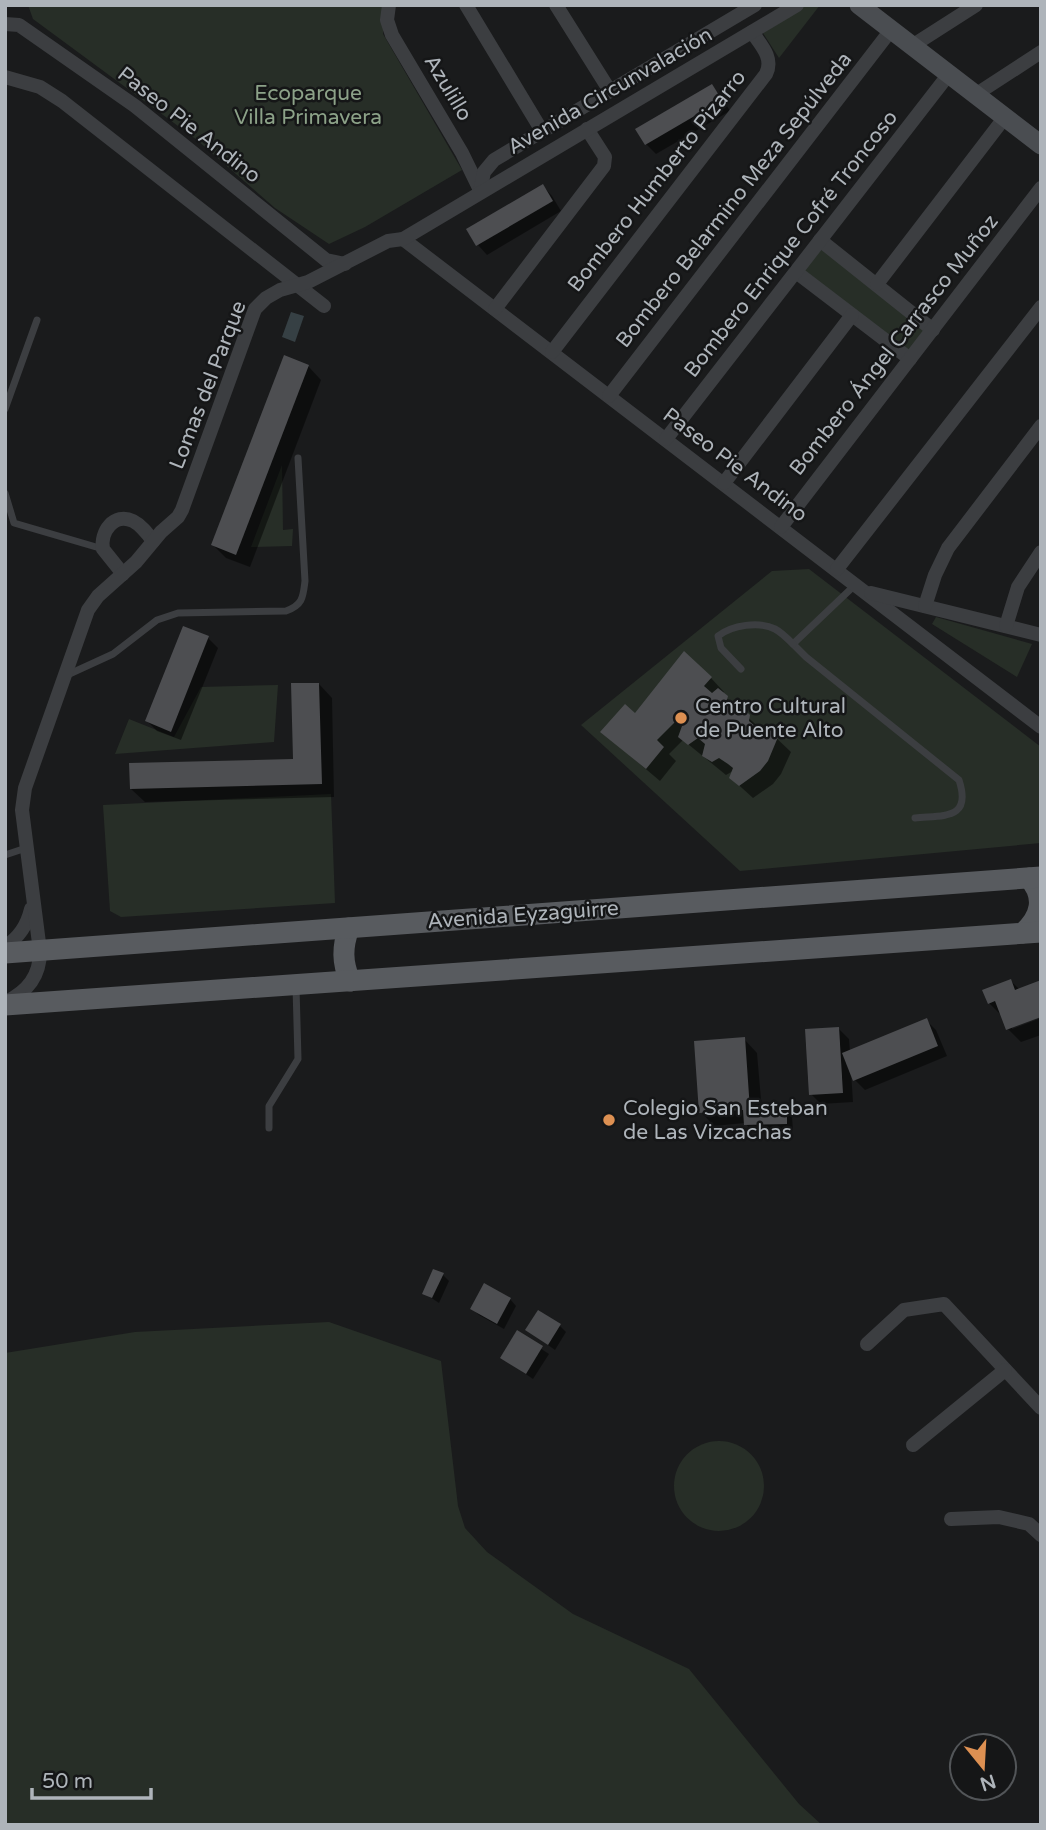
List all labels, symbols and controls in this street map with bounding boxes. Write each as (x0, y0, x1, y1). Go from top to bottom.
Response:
street label: Avenida Circunvalación (503, 22, 717, 160)
street label: Bombero Belarmino Meza Sepúlveda (611, 47, 857, 353)
street label: Azulillo (419, 50, 477, 126)
street label: Paseo Pie Andino (113, 61, 265, 189)
street label: Bombero Humberto Pizarro (563, 65, 751, 297)
park label: Ecoparque Villa Primavera (234, 81, 382, 130)
street label: Bombero Enrique Cofré Troncoso (679, 106, 903, 382)
street label: Bombero Ángel Carrasco Muñoz (784, 210, 1004, 480)
street label: Lomas del Parque (164, 297, 252, 473)
street label: Paseo Pie Andino (658, 403, 812, 527)
place label: Centro Cultural de Puente Alto (695, 694, 846, 743)
marker: Centro Cultural de Puente Alto (673, 710, 689, 726)
street label: Avenida Eyzaguirre (426, 896, 620, 934)
place label: Colegio San Esteban de Las Vizcachas (623, 1096, 828, 1145)
marker: Colegio San Esteban de Las Vizcachas (601, 1112, 617, 1128)
north arrow (948, 1732, 1018, 1802)
scale bar (32, 1756, 150, 1800)
text: 50 m (42, 1769, 93, 1794)
text: N (977, 1769, 999, 1795)

